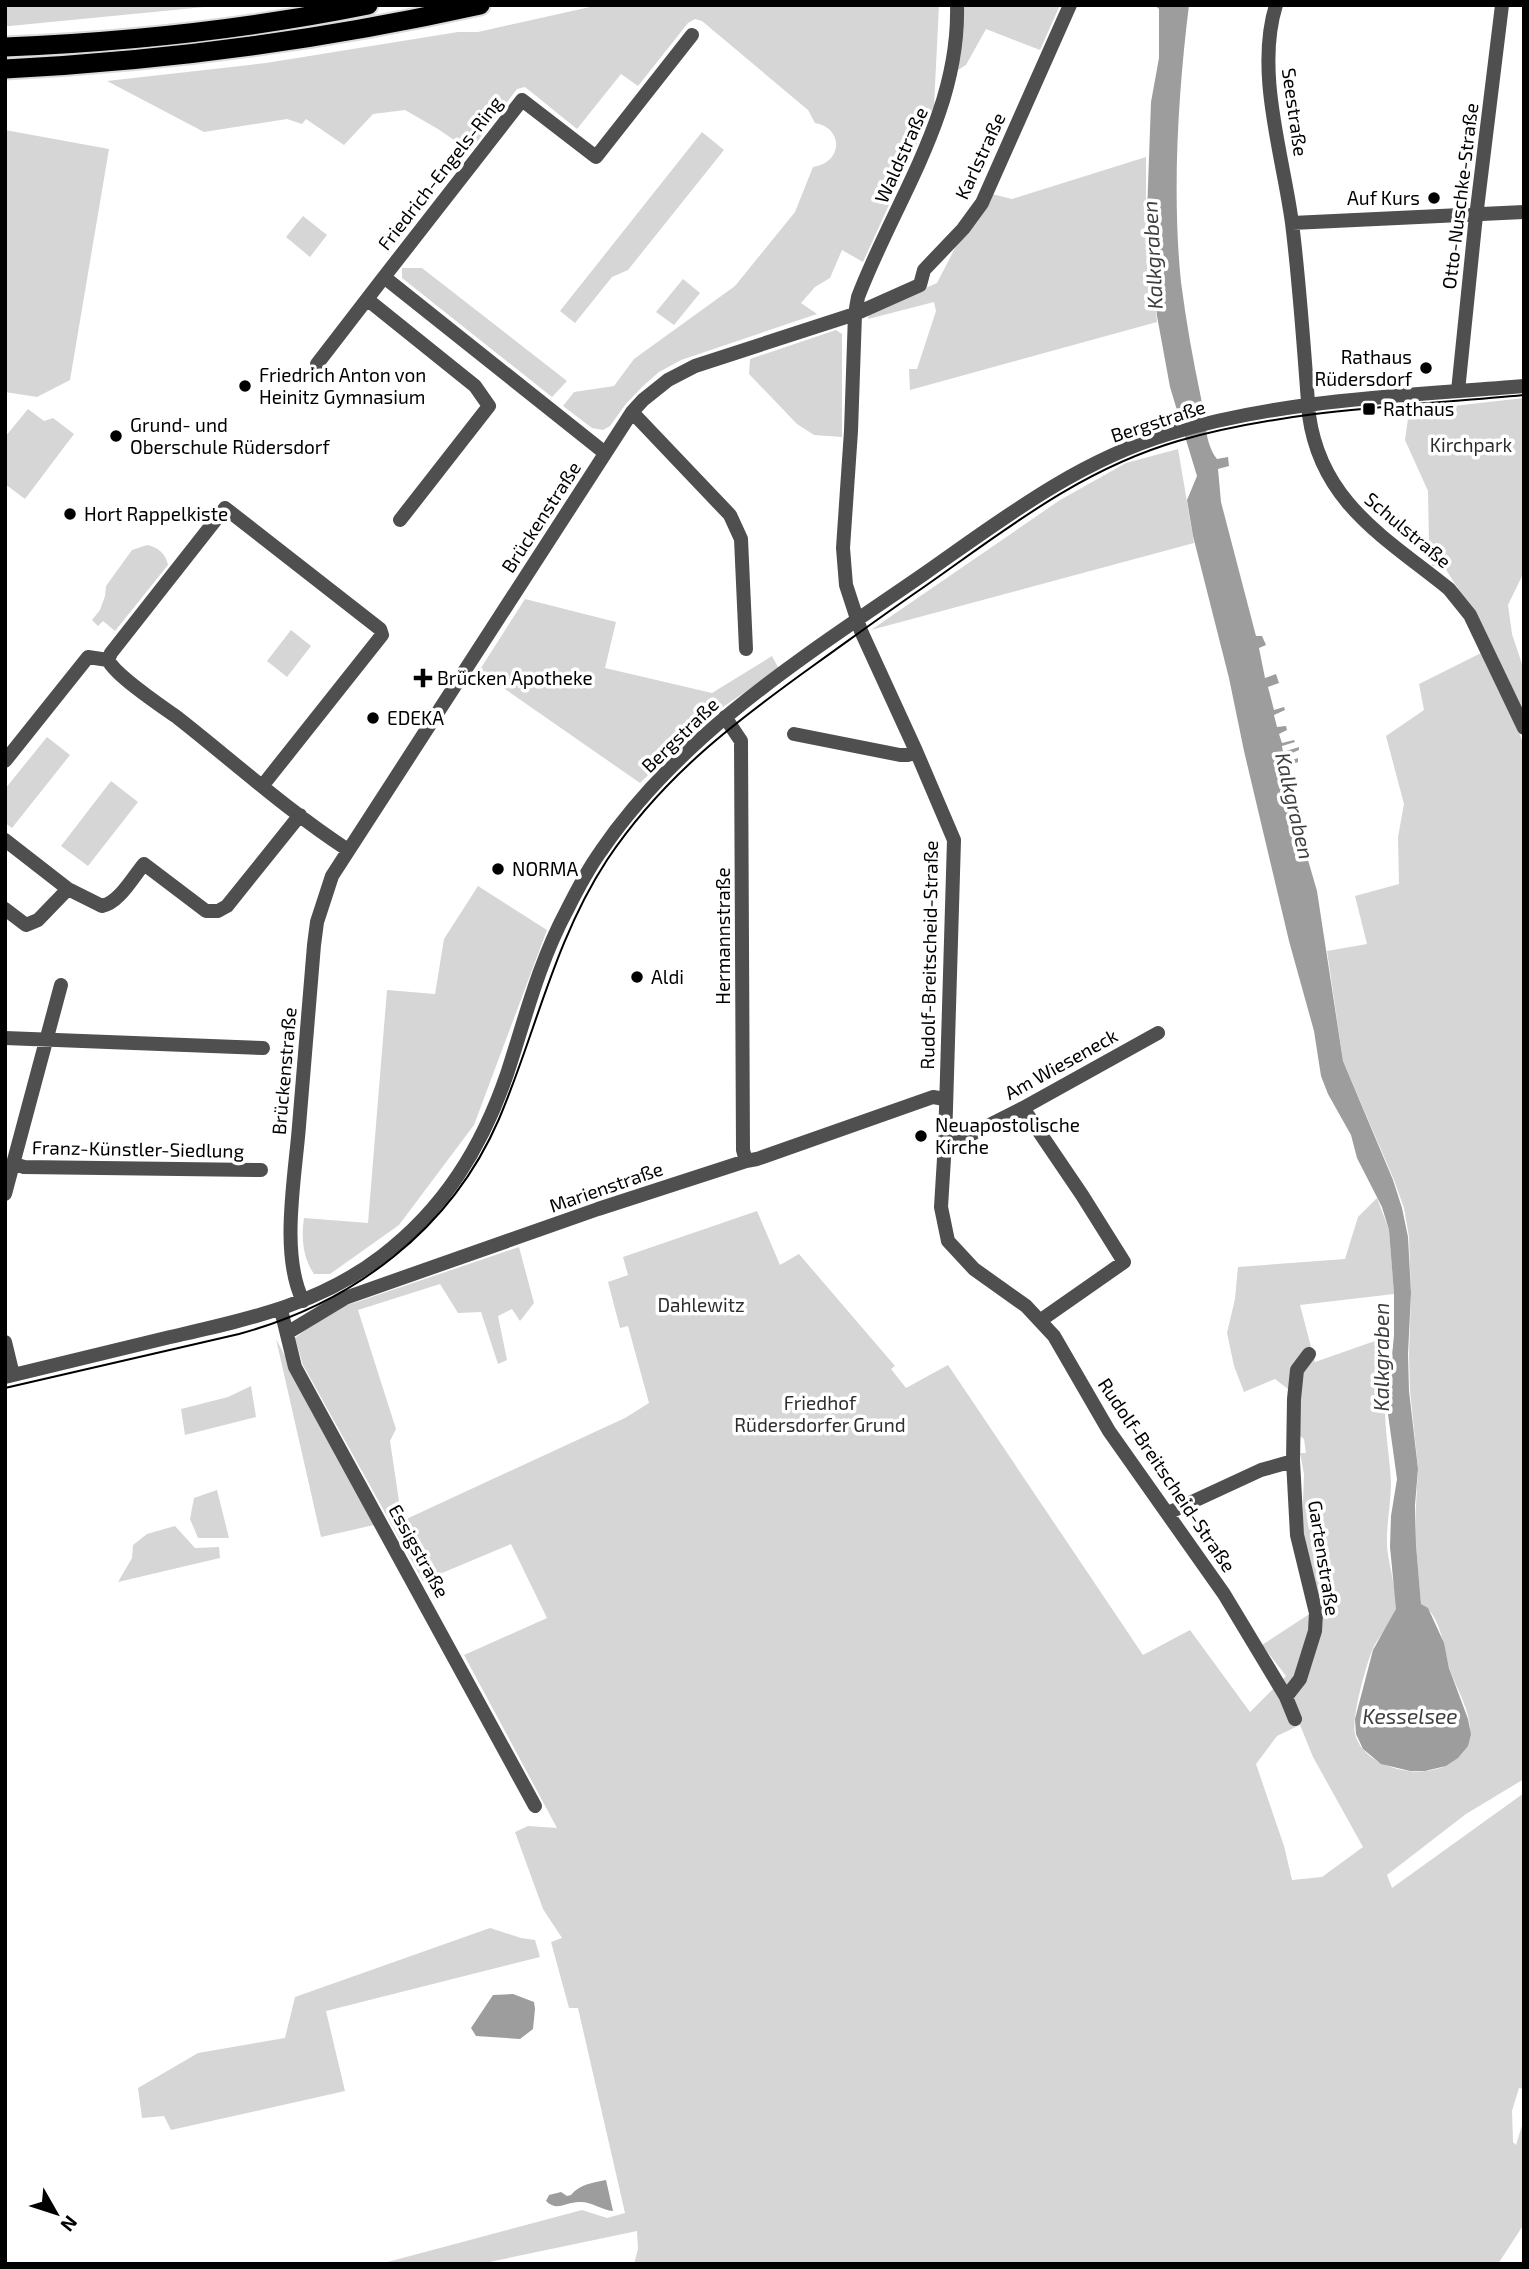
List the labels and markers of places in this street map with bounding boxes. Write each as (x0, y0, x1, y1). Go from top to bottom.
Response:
place label: Auf Kurs (1347, 186, 1420, 209)
marker: Auf Kurs (1426, 190, 1442, 206)
place label: Rathaus Rüdersdorf (1315, 345, 1413, 390)
marker: Rathaus Rüdersdorf (1418, 360, 1434, 376)
place label: Friedrich Anton von Heinitz Gymnasium (259, 363, 426, 408)
marker: Friedrich Anton von Heinitz Gymnasium (237, 378, 253, 394)
place label: Rathaus (1383, 397, 1454, 420)
marker: Rathaus (1361, 401, 1377, 417)
place label: Grund- und Oberschule Rüdersdorf (130, 413, 330, 458)
marker: Grund- und Oberschule Rüdersdorf (108, 428, 124, 444)
place label: Hort Rappelkiste (84, 502, 228, 525)
marker: Hort Rappelkiste (62, 506, 78, 522)
place label: Brücken Apotheke (437, 666, 593, 689)
marker: Brücken Apotheke (415, 670, 431, 686)
place label: EDEKA (387, 706, 444, 729)
marker: EDEKA (365, 710, 381, 726)
place label: NORMA (512, 857, 578, 880)
marker: NORMA (490, 861, 506, 877)
place label: Aldi (651, 965, 684, 988)
marker: Aldi (629, 969, 645, 985)
place label: Neuapostolische Kirche (935, 1113, 1080, 1158)
marker: Neuapostolische Kirche (913, 1128, 929, 1144)

